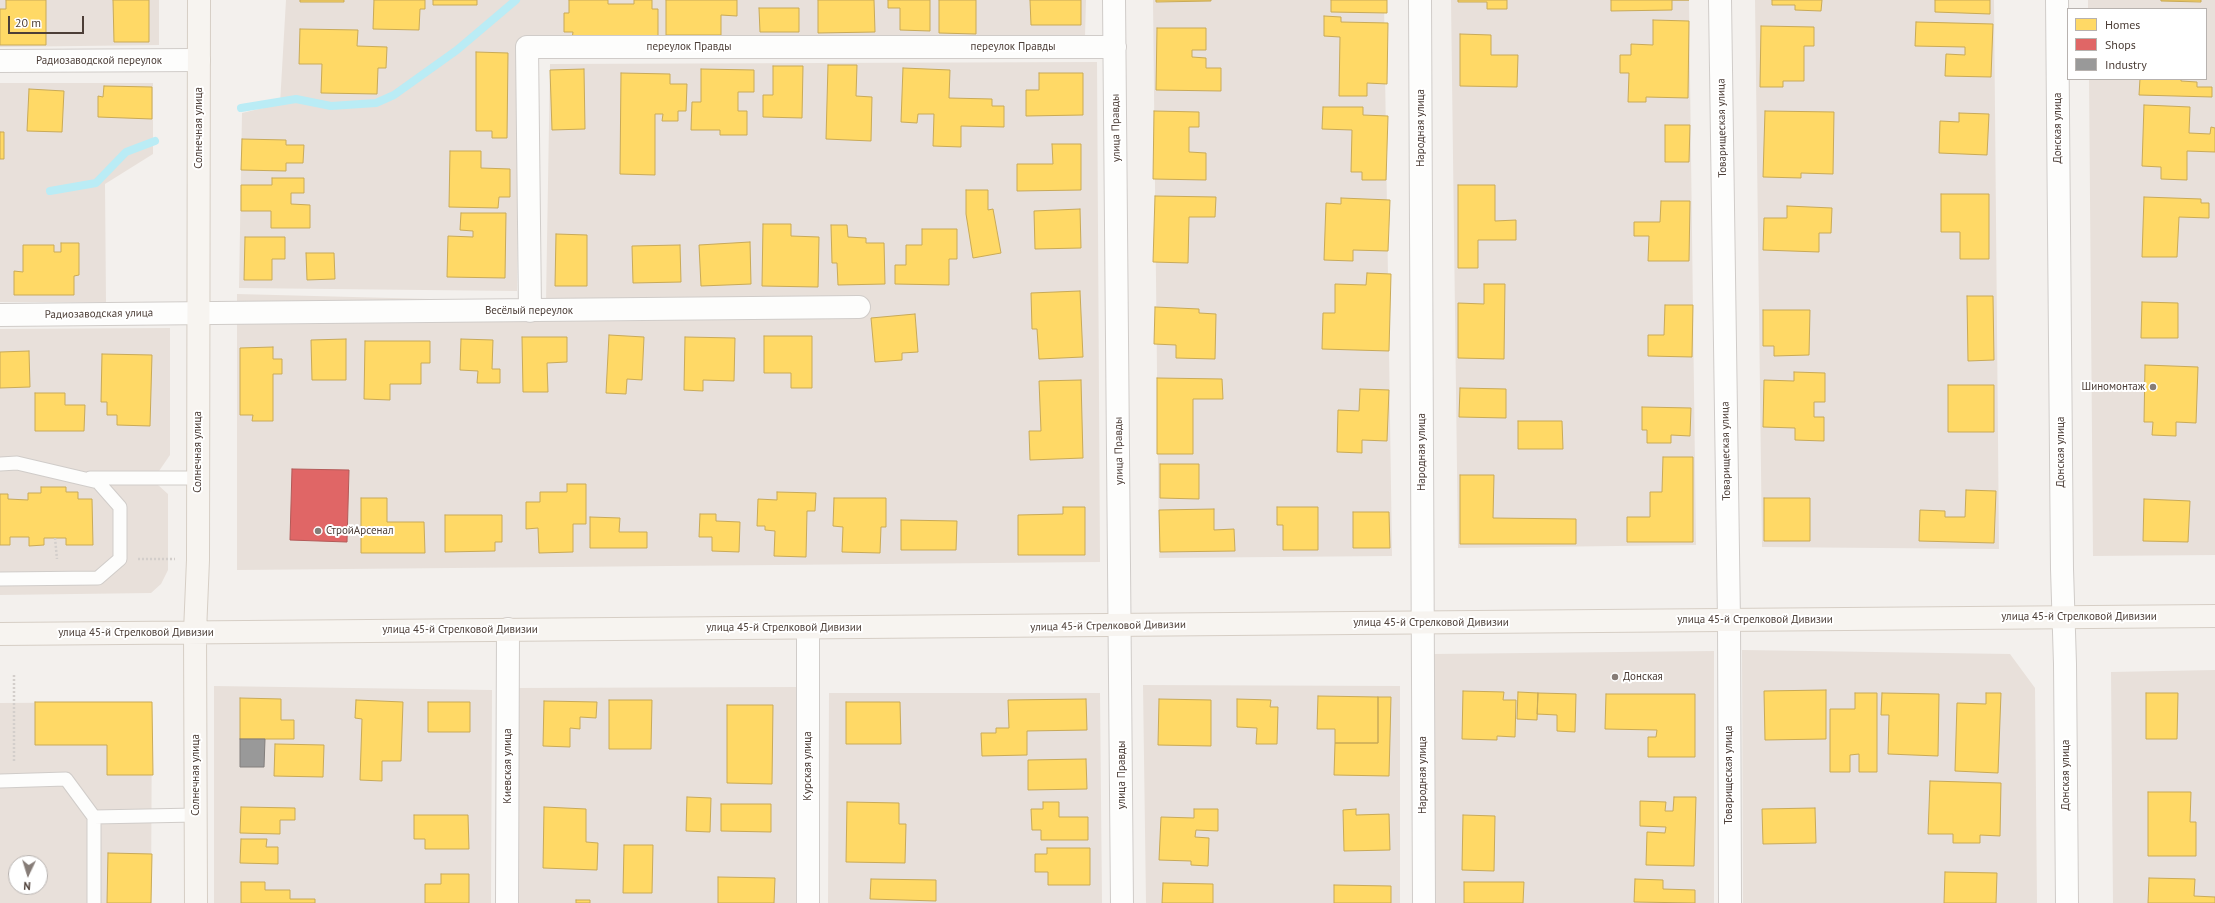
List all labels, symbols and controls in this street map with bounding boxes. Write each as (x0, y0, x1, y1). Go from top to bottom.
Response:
scale bar (10, 8, 86, 34)
legend (2067, 8, 2207, 80)
text: 20 m (15, 15, 41, 30)
text: Homes (2105, 17, 2140, 32)
text: Shops (2105, 37, 2136, 52)
street label: переулок Правды (647, 40, 731, 54)
street label: переулок Правды (971, 40, 1055, 54)
street label: Радиозаводской переулок (36, 54, 162, 68)
text: Industry (2105, 57, 2147, 72)
street label: Товарищеская улица (1715, 78, 1729, 178)
street label: Солнечная улица (192, 87, 206, 169)
street label: Народная улица (1414, 89, 1428, 167)
street label: Донская улица (2051, 93, 2065, 163)
street label: улица Правды (1109, 94, 1123, 162)
street label: Весёлый переулок (485, 304, 573, 318)
street label: Радиозаводская улица (45, 306, 153, 322)
place label: Шиномонтаж (2081, 380, 2145, 394)
marker: Шиномонтаж (2148, 382, 2158, 392)
street label: Товарищеская улица (1719, 401, 1733, 501)
street label: Солнечная улица (191, 411, 205, 493)
street label: Народная улица (1415, 413, 1429, 491)
street label: улица Правды (1112, 417, 1126, 485)
street label: Донская улица (2054, 417, 2068, 487)
place label: СтройАрсенал (326, 524, 393, 538)
marker: СтройАрсенал (313, 526, 323, 536)
street label: улица 45-й Стрелковой Дивизии (2001, 610, 2157, 624)
street label: улица 45-й Стрелковой Дивизии (1677, 613, 1833, 627)
street label: улица 45-й Стрелковой Дивизии (1353, 616, 1509, 630)
street label: улица 45-й Стрелковой Дивизии (1030, 618, 1186, 634)
street label: улица 45-й Стрелковой Дивизии (706, 621, 862, 635)
street label: улица 45-й Стрелковой Дивизии (382, 623, 538, 637)
street label: улица 45-й Стрелковой Дивизии (58, 626, 214, 640)
place label: Донская (1623, 670, 1663, 684)
marker: Донская (1610, 672, 1620, 682)
street label: Товарищеская улица (1722, 725, 1736, 825)
street label: Киевская улица (501, 728, 515, 804)
street label: Курская улица (801, 731, 815, 801)
street label: Солнечная улица (189, 734, 203, 816)
street label: Народная улица (1416, 736, 1430, 814)
street label: Донская улица (2059, 740, 2073, 810)
street label: улица Правды (1115, 741, 1129, 809)
north arrow (8, 855, 48, 895)
text: N (23, 879, 31, 893)

